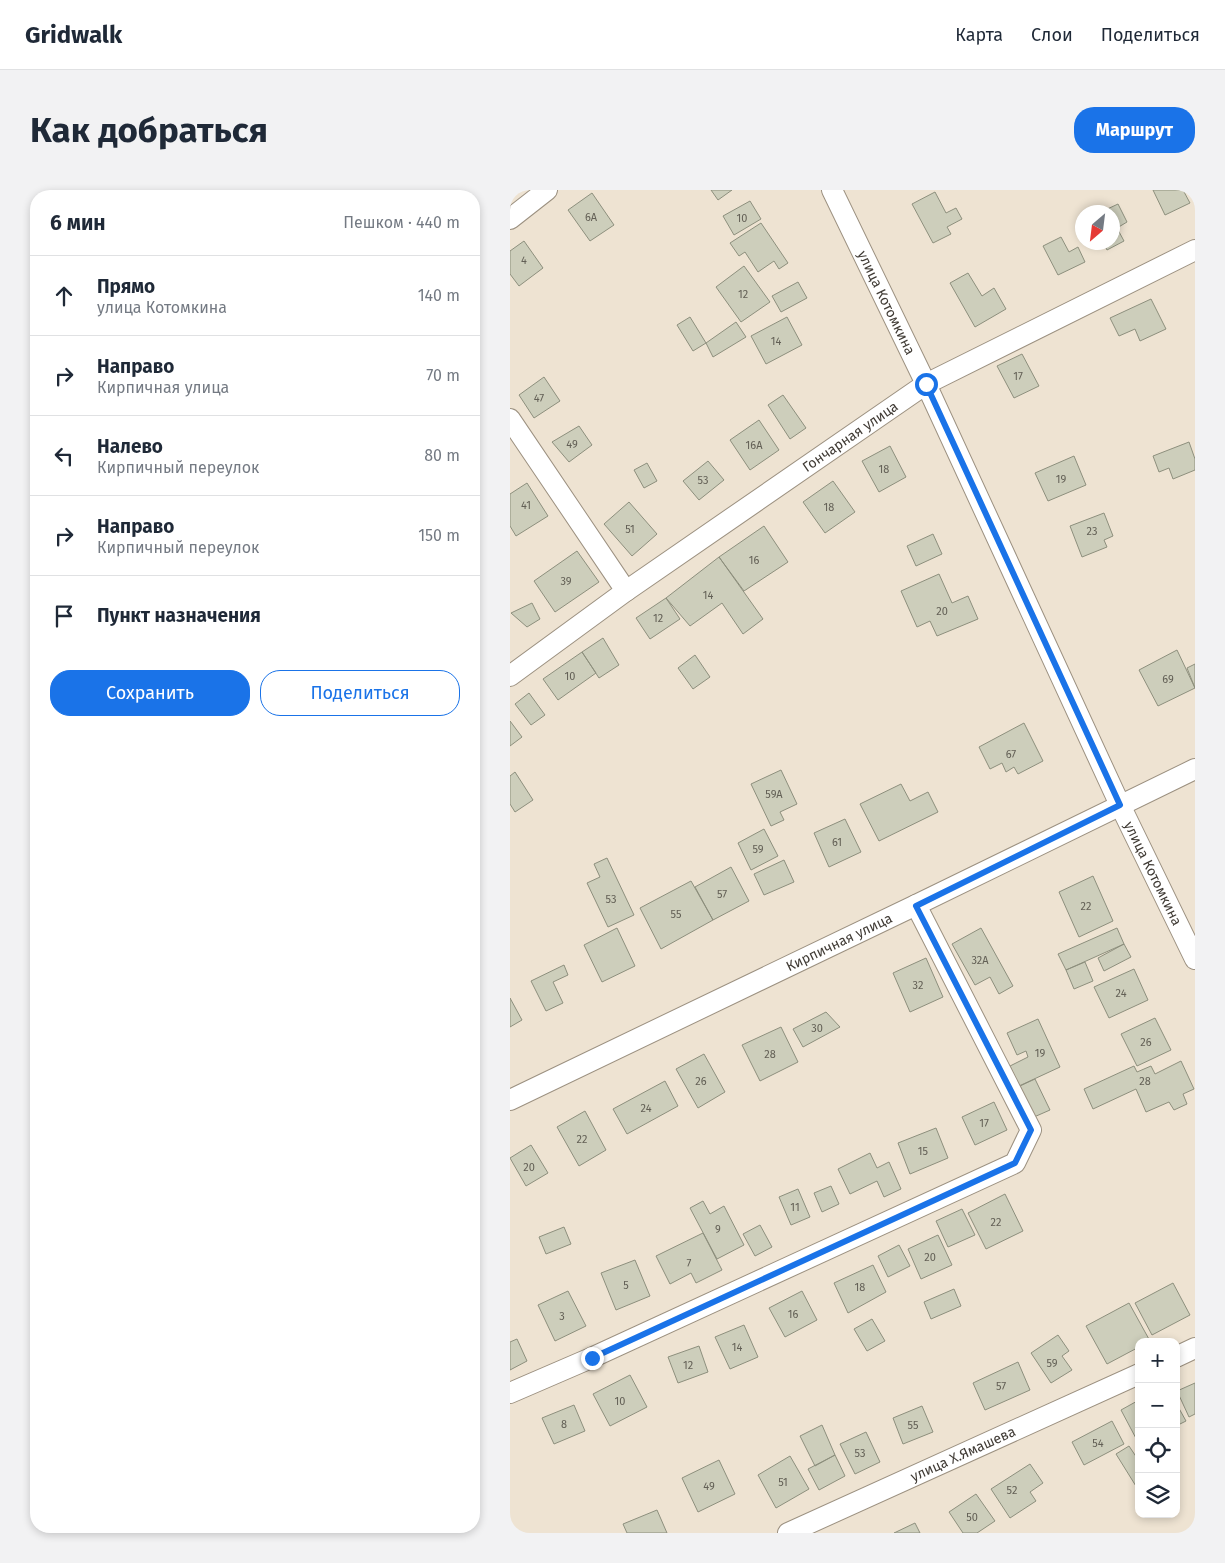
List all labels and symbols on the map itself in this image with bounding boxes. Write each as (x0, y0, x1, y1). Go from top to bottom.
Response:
north arrow (1075, 205, 1120, 250)
house number: 6А (585, 211, 598, 224)
house number: 10 (737, 212, 747, 225)
street label: улица Котомкина (854, 248, 919, 357)
house number: 4 (521, 254, 527, 267)
house number: 12 (738, 288, 748, 301)
house number: 14 (771, 335, 781, 348)
house number: 17 (1013, 370, 1023, 383)
route start (915, 373, 938, 396)
house number: 47 (534, 392, 544, 405)
street label: Гончарная улица (799, 398, 901, 475)
house number: 49 (566, 438, 578, 451)
house number: 16А (746, 439, 763, 452)
house number: 18 (879, 463, 889, 476)
house number: 19 (1056, 473, 1066, 486)
house number: 53 (698, 474, 708, 487)
house number: 41 (521, 499, 531, 512)
house number: 18 (824, 501, 834, 514)
house number: 51 (625, 523, 635, 536)
house number: 23 (1087, 525, 1097, 538)
house number: 16 (749, 554, 759, 567)
house number: 39 (560, 575, 572, 588)
house number: 14 (703, 589, 713, 602)
house number: 20 (936, 605, 948, 618)
house number: 12 (653, 612, 663, 625)
house number: 10 (565, 670, 575, 683)
house number: 69 (1162, 673, 1174, 686)
house number: 67 (1006, 748, 1016, 761)
house number: 59А (765, 788, 783, 801)
street label: улица Котомкина (1121, 818, 1186, 928)
house number: 61 (832, 836, 842, 849)
house number: 59 (752, 843, 764, 856)
house number: 57 (717, 888, 727, 901)
house number: 53 (606, 893, 616, 906)
house number: 22 (1081, 900, 1091, 913)
house number: 55 (671, 908, 682, 921)
street label: Кирпичная улица (783, 909, 895, 975)
house number: 32А (971, 954, 989, 967)
house number: 32 (913, 979, 923, 992)
house number: 24 (1116, 987, 1127, 1000)
house number: 30 (811, 1022, 823, 1035)
house number: 26 (1140, 1036, 1152, 1049)
house number: 19 (1035, 1047, 1045, 1060)
house number: 28 (764, 1048, 776, 1061)
house number: 26 (695, 1075, 707, 1088)
house number: 28 (1139, 1075, 1151, 1088)
house number: 24 (641, 1102, 652, 1115)
house number: 17 (979, 1117, 989, 1130)
house number: 22 (577, 1133, 587, 1146)
house number: 15 (918, 1145, 929, 1158)
house number: 20 (523, 1161, 535, 1174)
house number: 11 (790, 1201, 800, 1214)
house number: 22 (991, 1216, 1001, 1229)
house number: 9 (715, 1223, 721, 1236)
house number: 20 (924, 1251, 936, 1264)
house number: 7 (687, 1257, 692, 1270)
house number: 5 (623, 1279, 629, 1292)
house number: 18 (855, 1281, 865, 1294)
house number: 16 (788, 1308, 798, 1321)
house number: 3 (559, 1310, 565, 1323)
house number: 14 (732, 1341, 742, 1354)
route end (581, 1347, 604, 1370)
house number: 59 (1046, 1357, 1058, 1370)
house number: 12 (683, 1359, 693, 1372)
house number: 57 (996, 1380, 1006, 1393)
house number: 10 (615, 1395, 625, 1408)
house number: 8 (561, 1418, 567, 1431)
house number: 55 (908, 1419, 919, 1432)
street label: улица Х.Ямашева (908, 1423, 1018, 1485)
house number: 54 (1092, 1437, 1104, 1450)
house number: 53 (855, 1447, 865, 1460)
house number: 51 (778, 1476, 788, 1489)
house number: 49 (703, 1480, 715, 1493)
house number: 52 (1007, 1484, 1017, 1497)
house number: 50 (966, 1511, 978, 1524)

